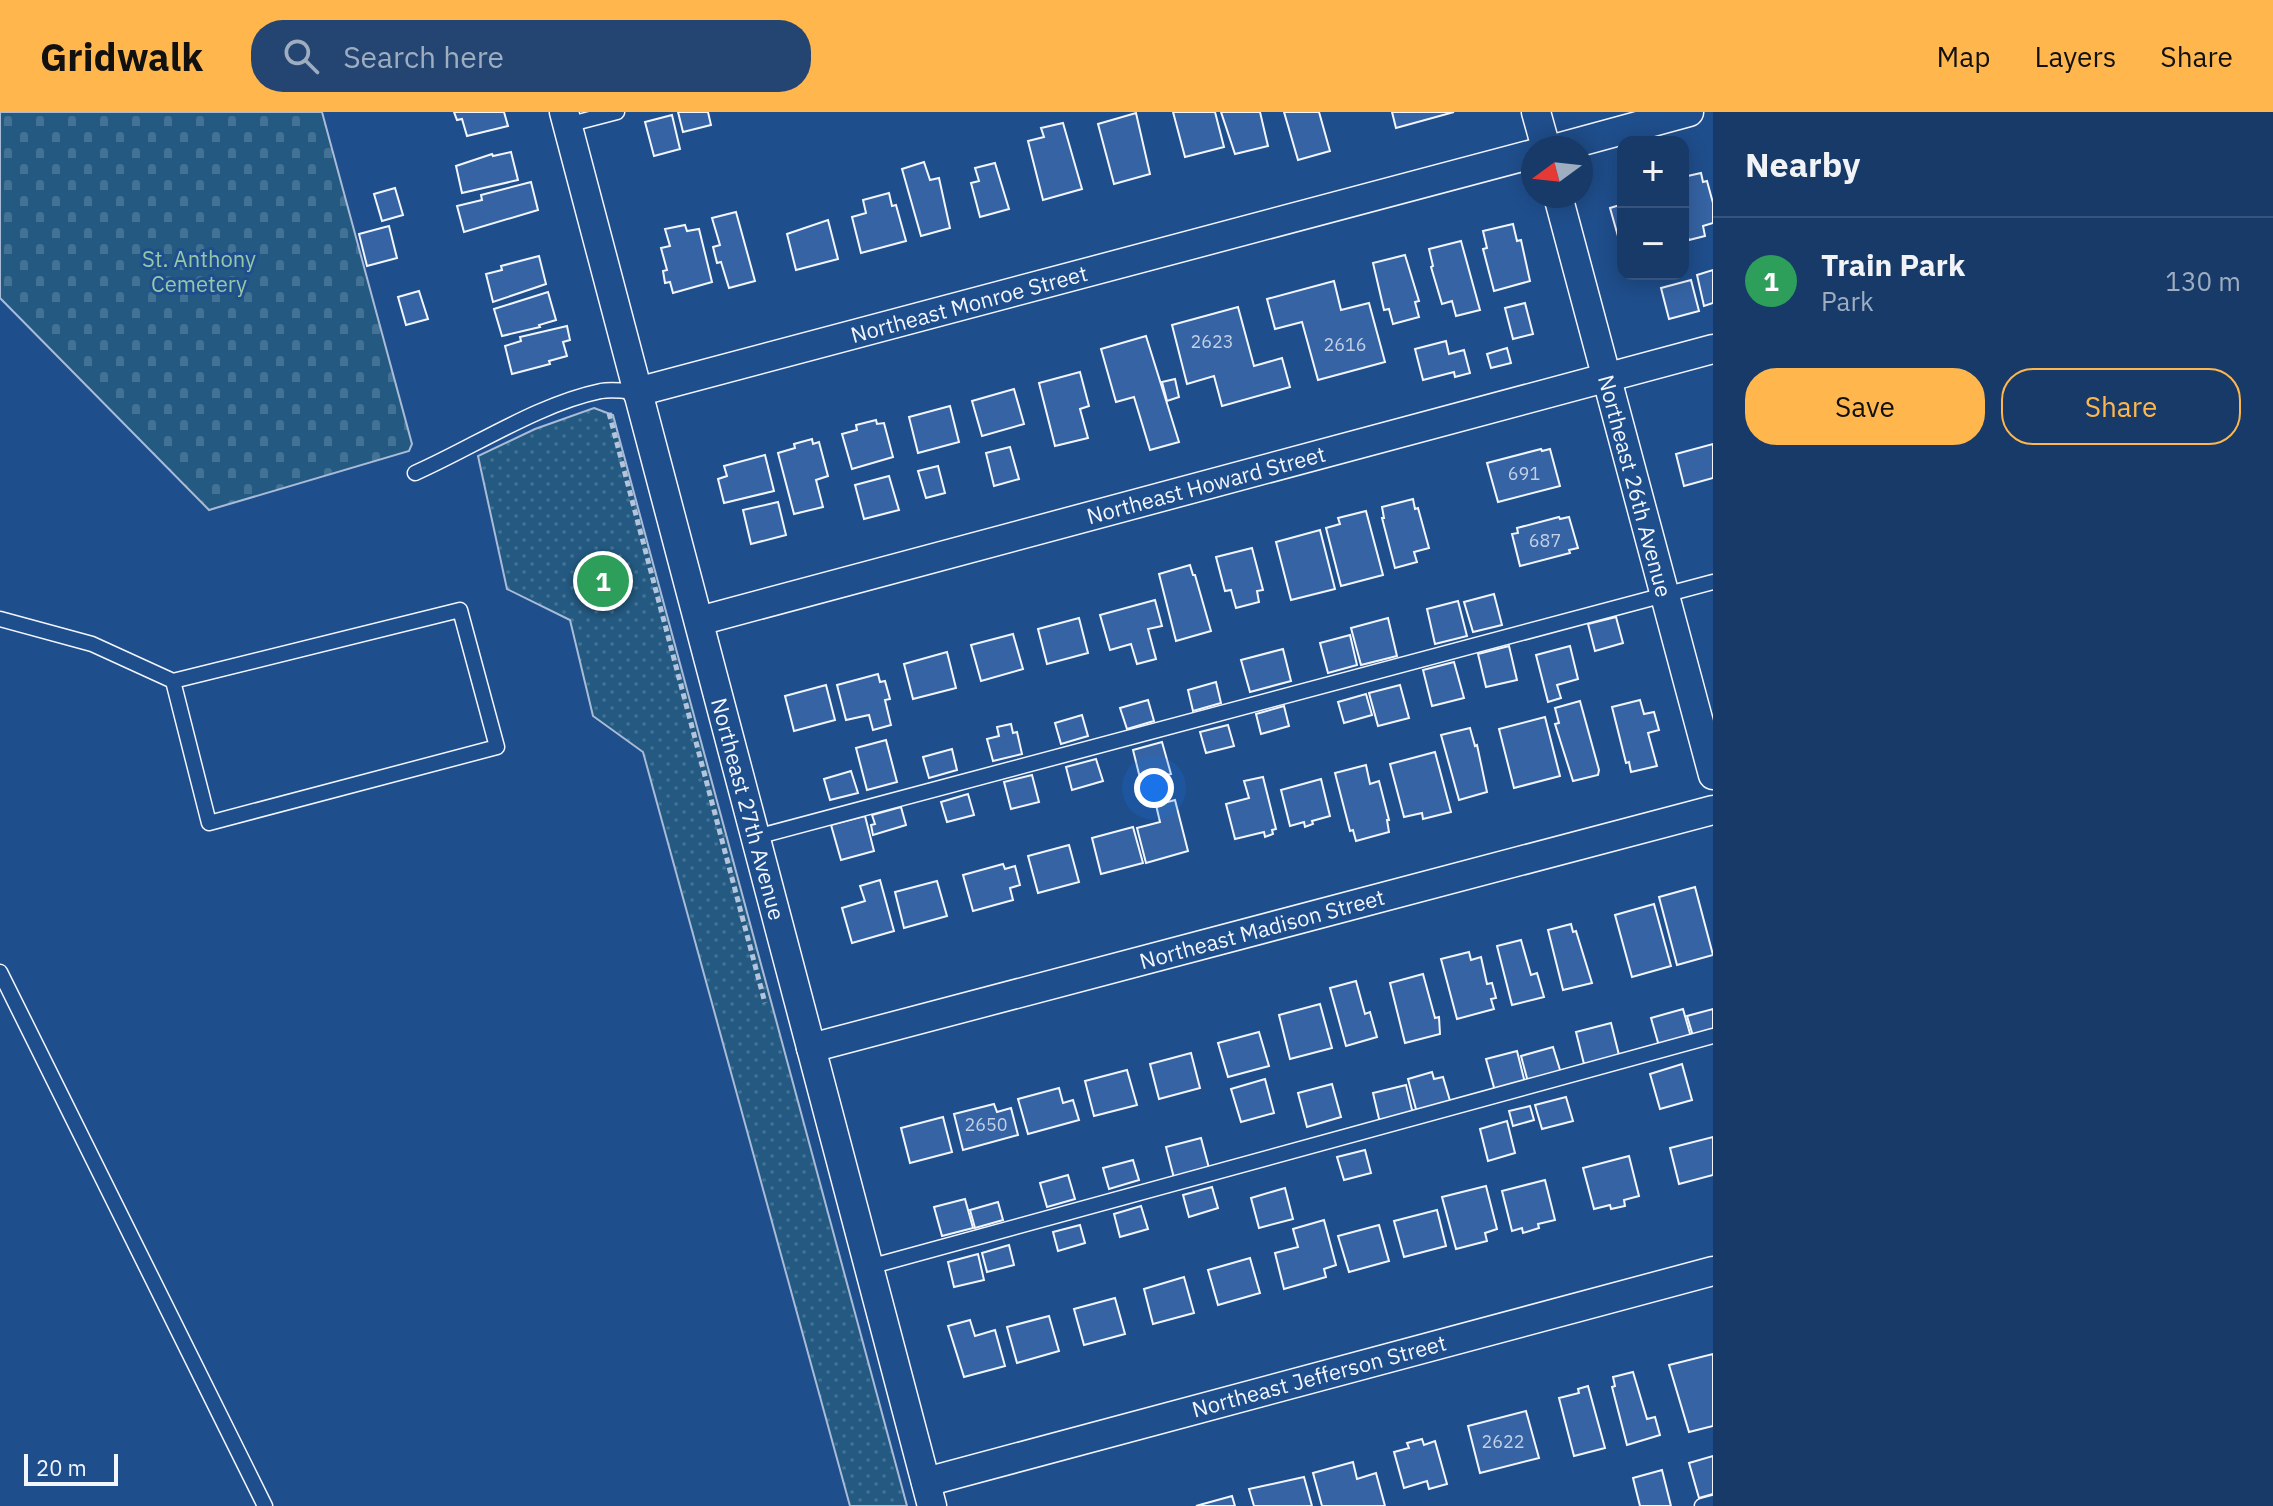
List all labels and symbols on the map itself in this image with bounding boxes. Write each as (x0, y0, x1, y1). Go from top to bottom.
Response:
north arrow (1521, 136, 1593, 208)
park label: St. Anthony Cemetery (142, 244, 256, 298)
street label: Northeast Monroe Street (847, 258, 1091, 349)
house number: 2623 (1190, 330, 1234, 353)
house number: 2616 (1323, 333, 1367, 356)
street label: Northeast 26th Avenue (1592, 372, 1679, 600)
street label: Northeast Howard Street (1083, 439, 1328, 530)
house number: 691 (1508, 462, 1540, 485)
house number: 687 (1529, 529, 1561, 552)
pin: 1 (577, 551, 629, 611)
street label: Northeast 27th Avenue (705, 695, 792, 923)
your location (1134, 768, 1174, 808)
street label: Northeast Madison Street (1136, 882, 1388, 975)
house number: 2650 (964, 1113, 1008, 1136)
street label: Northeast Jefferson Street (1188, 1328, 1449, 1423)
house number: 2622 (1481, 1430, 1525, 1453)
scale bar (24, 1450, 118, 1486)

